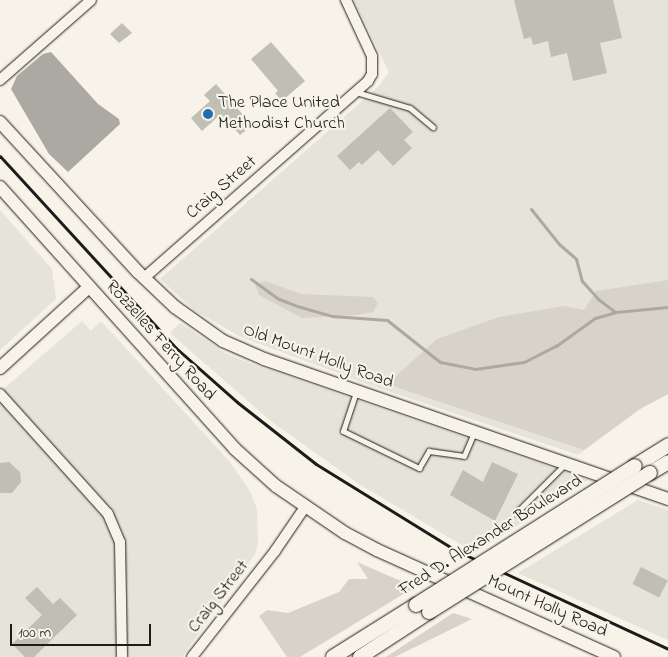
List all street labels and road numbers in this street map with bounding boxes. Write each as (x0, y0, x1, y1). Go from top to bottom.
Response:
street label: Craig Street (182, 152, 262, 224)
street label: Rozzelles Ferry Road (100, 276, 220, 406)
street label: Old Mount Holly Road (240, 320, 396, 394)
street label: Fred D. Alexander Boulevard (395, 471, 587, 601)
street label: Craig Street (184, 556, 254, 638)
street label: Mount Holly Road (484, 571, 610, 643)

